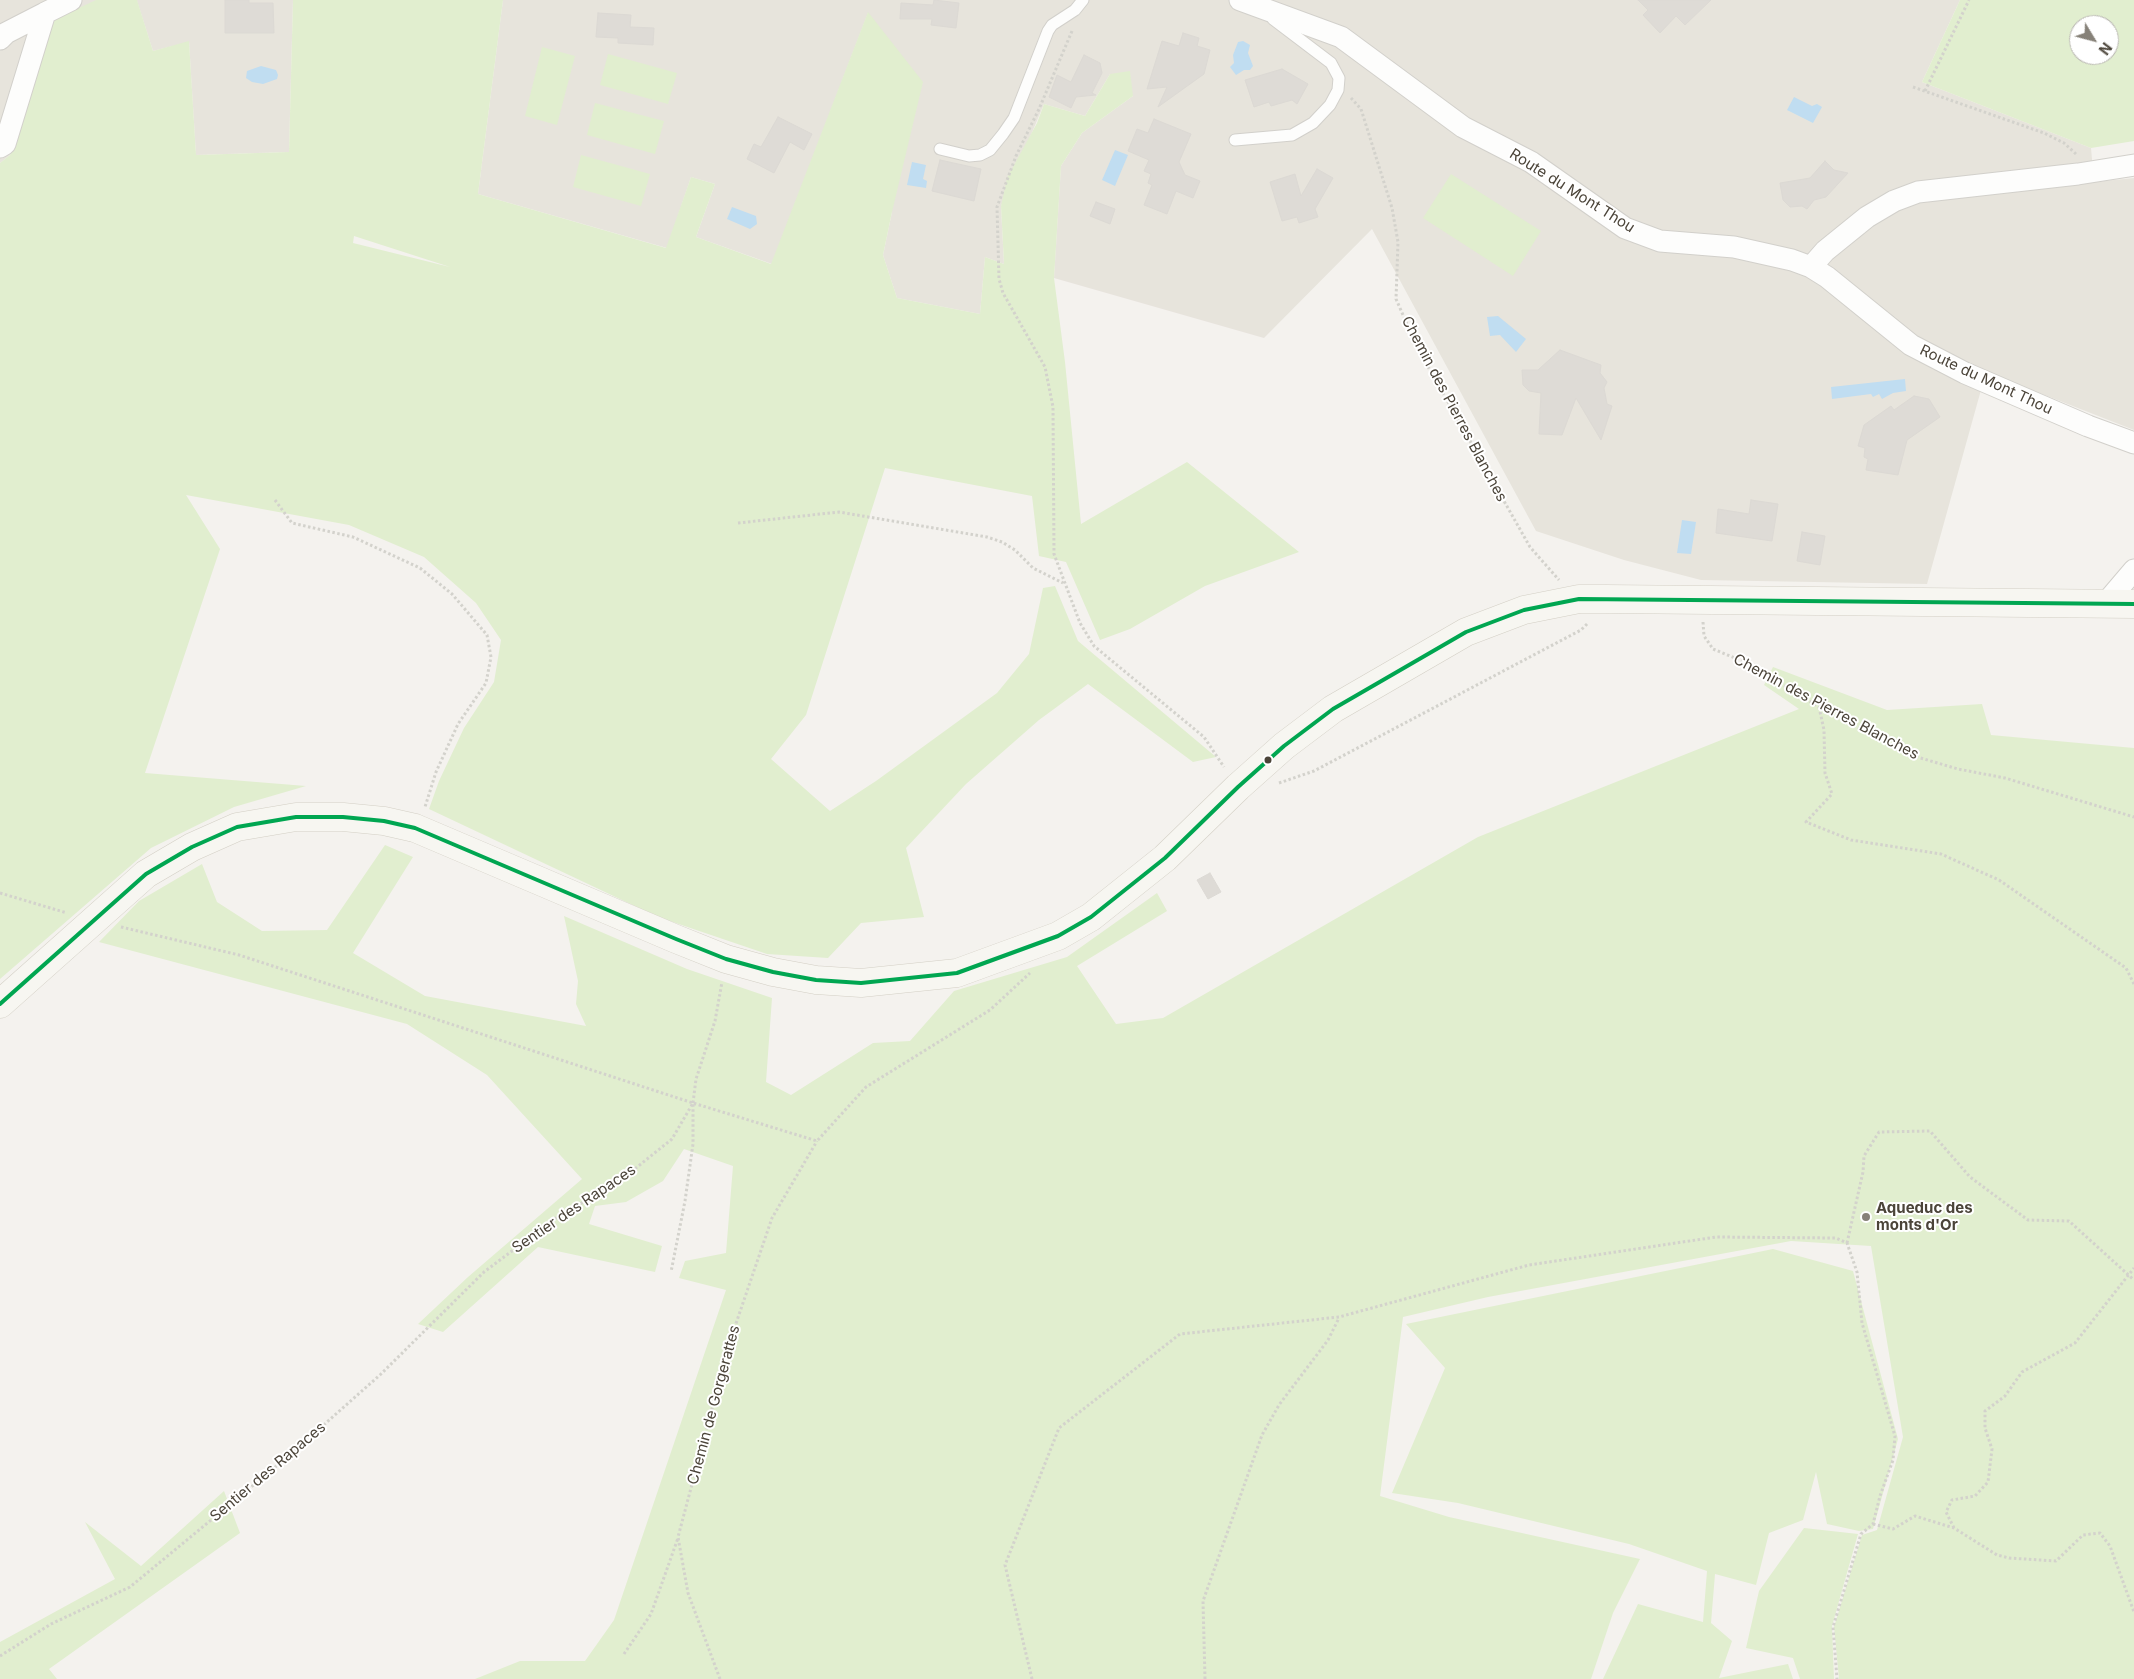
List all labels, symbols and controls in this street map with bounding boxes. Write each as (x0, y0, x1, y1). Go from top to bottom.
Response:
north arrow (2069, 15, 2119, 65)
text: N (2096, 39, 2116, 58)
street label: Route du Mont Thou (1506, 145, 1638, 237)
street label: Chemin des Pierres Blanches (1397, 313, 1511, 505)
street label: Route du Mont Thou (1917, 341, 2055, 419)
street label: Chemin des Pierres Blanches (1730, 650, 1922, 764)
unlabelled marker (1263, 755, 1273, 765)
street label: Sentier des Rapaces (509, 1161, 639, 1257)
place label: Aqueduc des monts d'Or (1876, 1199, 1973, 1234)
marker: Aqueduc des monts d'Or (1860, 1211, 1872, 1223)
street label: Chemin de Gorgerattes (684, 1323, 744, 1487)
street label: Sentier des Rapaces (207, 1418, 329, 1526)

